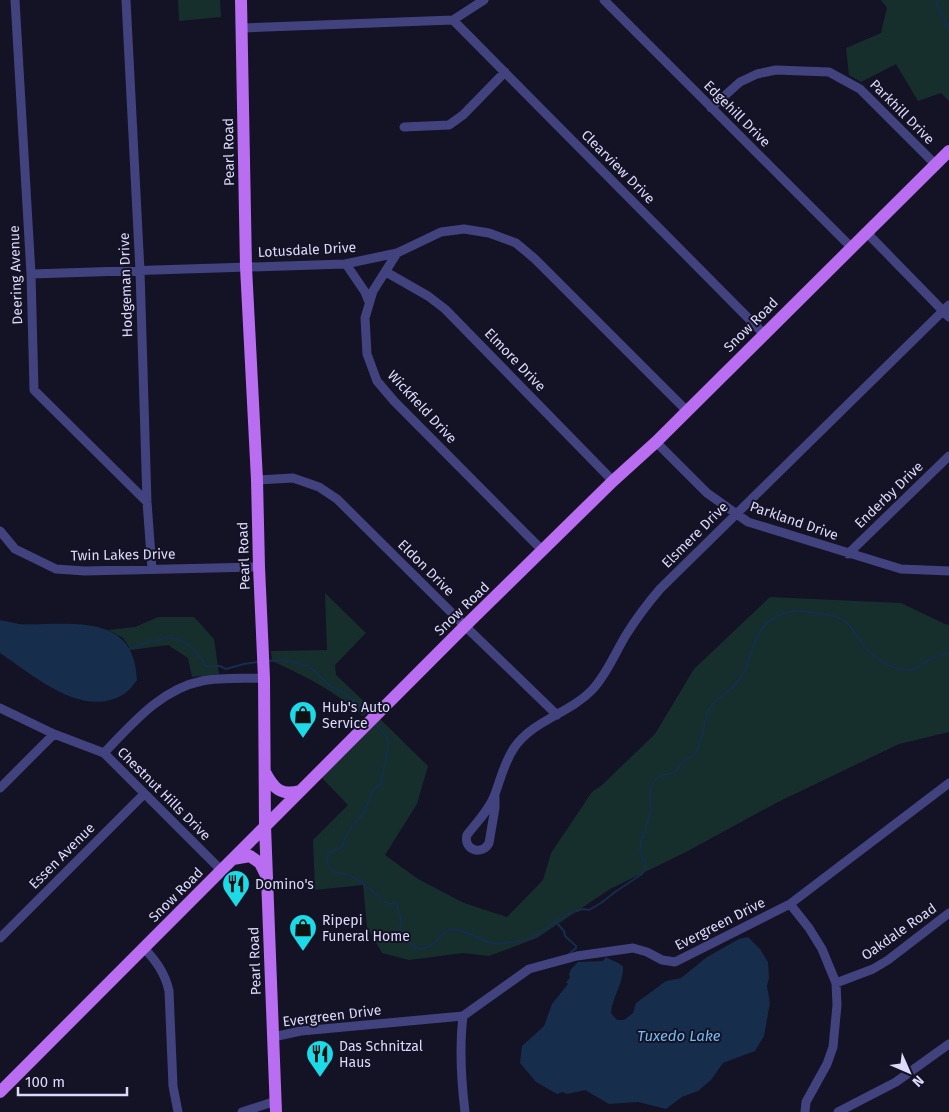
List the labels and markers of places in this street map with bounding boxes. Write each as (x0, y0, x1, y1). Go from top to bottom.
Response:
place label: Hub's Auto Service (322, 699, 390, 732)
shop icon: Hub's Auto Service (288, 700, 318, 739)
restaurant icon: Domino's (221, 869, 251, 908)
place label: Domino's (255, 876, 314, 893)
place label: Ripepi Funeral Home (322, 912, 410, 945)
shop icon: Ripepi Funeral Home (288, 913, 318, 952)
place label: Das Schnitzal Haus (339, 1038, 423, 1071)
restaurant icon: Das Schnitzal Haus (305, 1039, 335, 1078)

